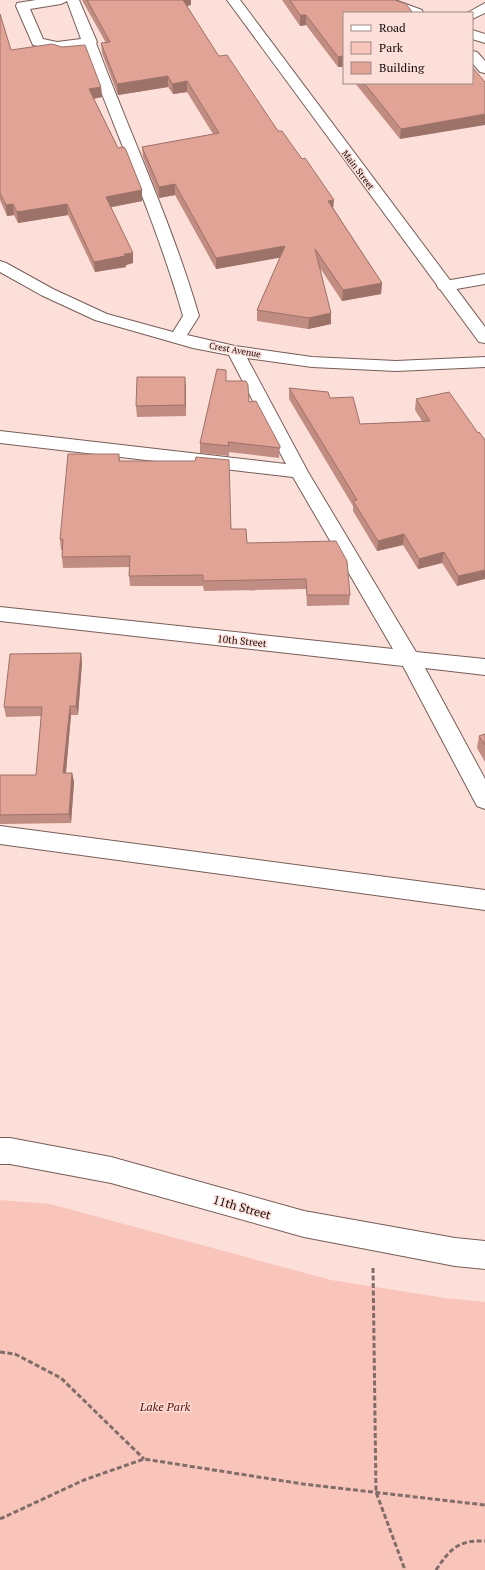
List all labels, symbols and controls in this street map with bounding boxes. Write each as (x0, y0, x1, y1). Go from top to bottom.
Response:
legend (343, 12, 473, 84)
text: Road (379, 20, 406, 35)
text: Park (379, 40, 404, 55)
text: Building (379, 60, 425, 75)
street label: Main Street (339, 148, 377, 193)
street label: Crest Avenue (208, 340, 262, 361)
street label: 10th Street (217, 632, 268, 650)
street label: 11th Street (211, 1192, 273, 1223)
park label: Lake Park (139, 1399, 191, 1414)

